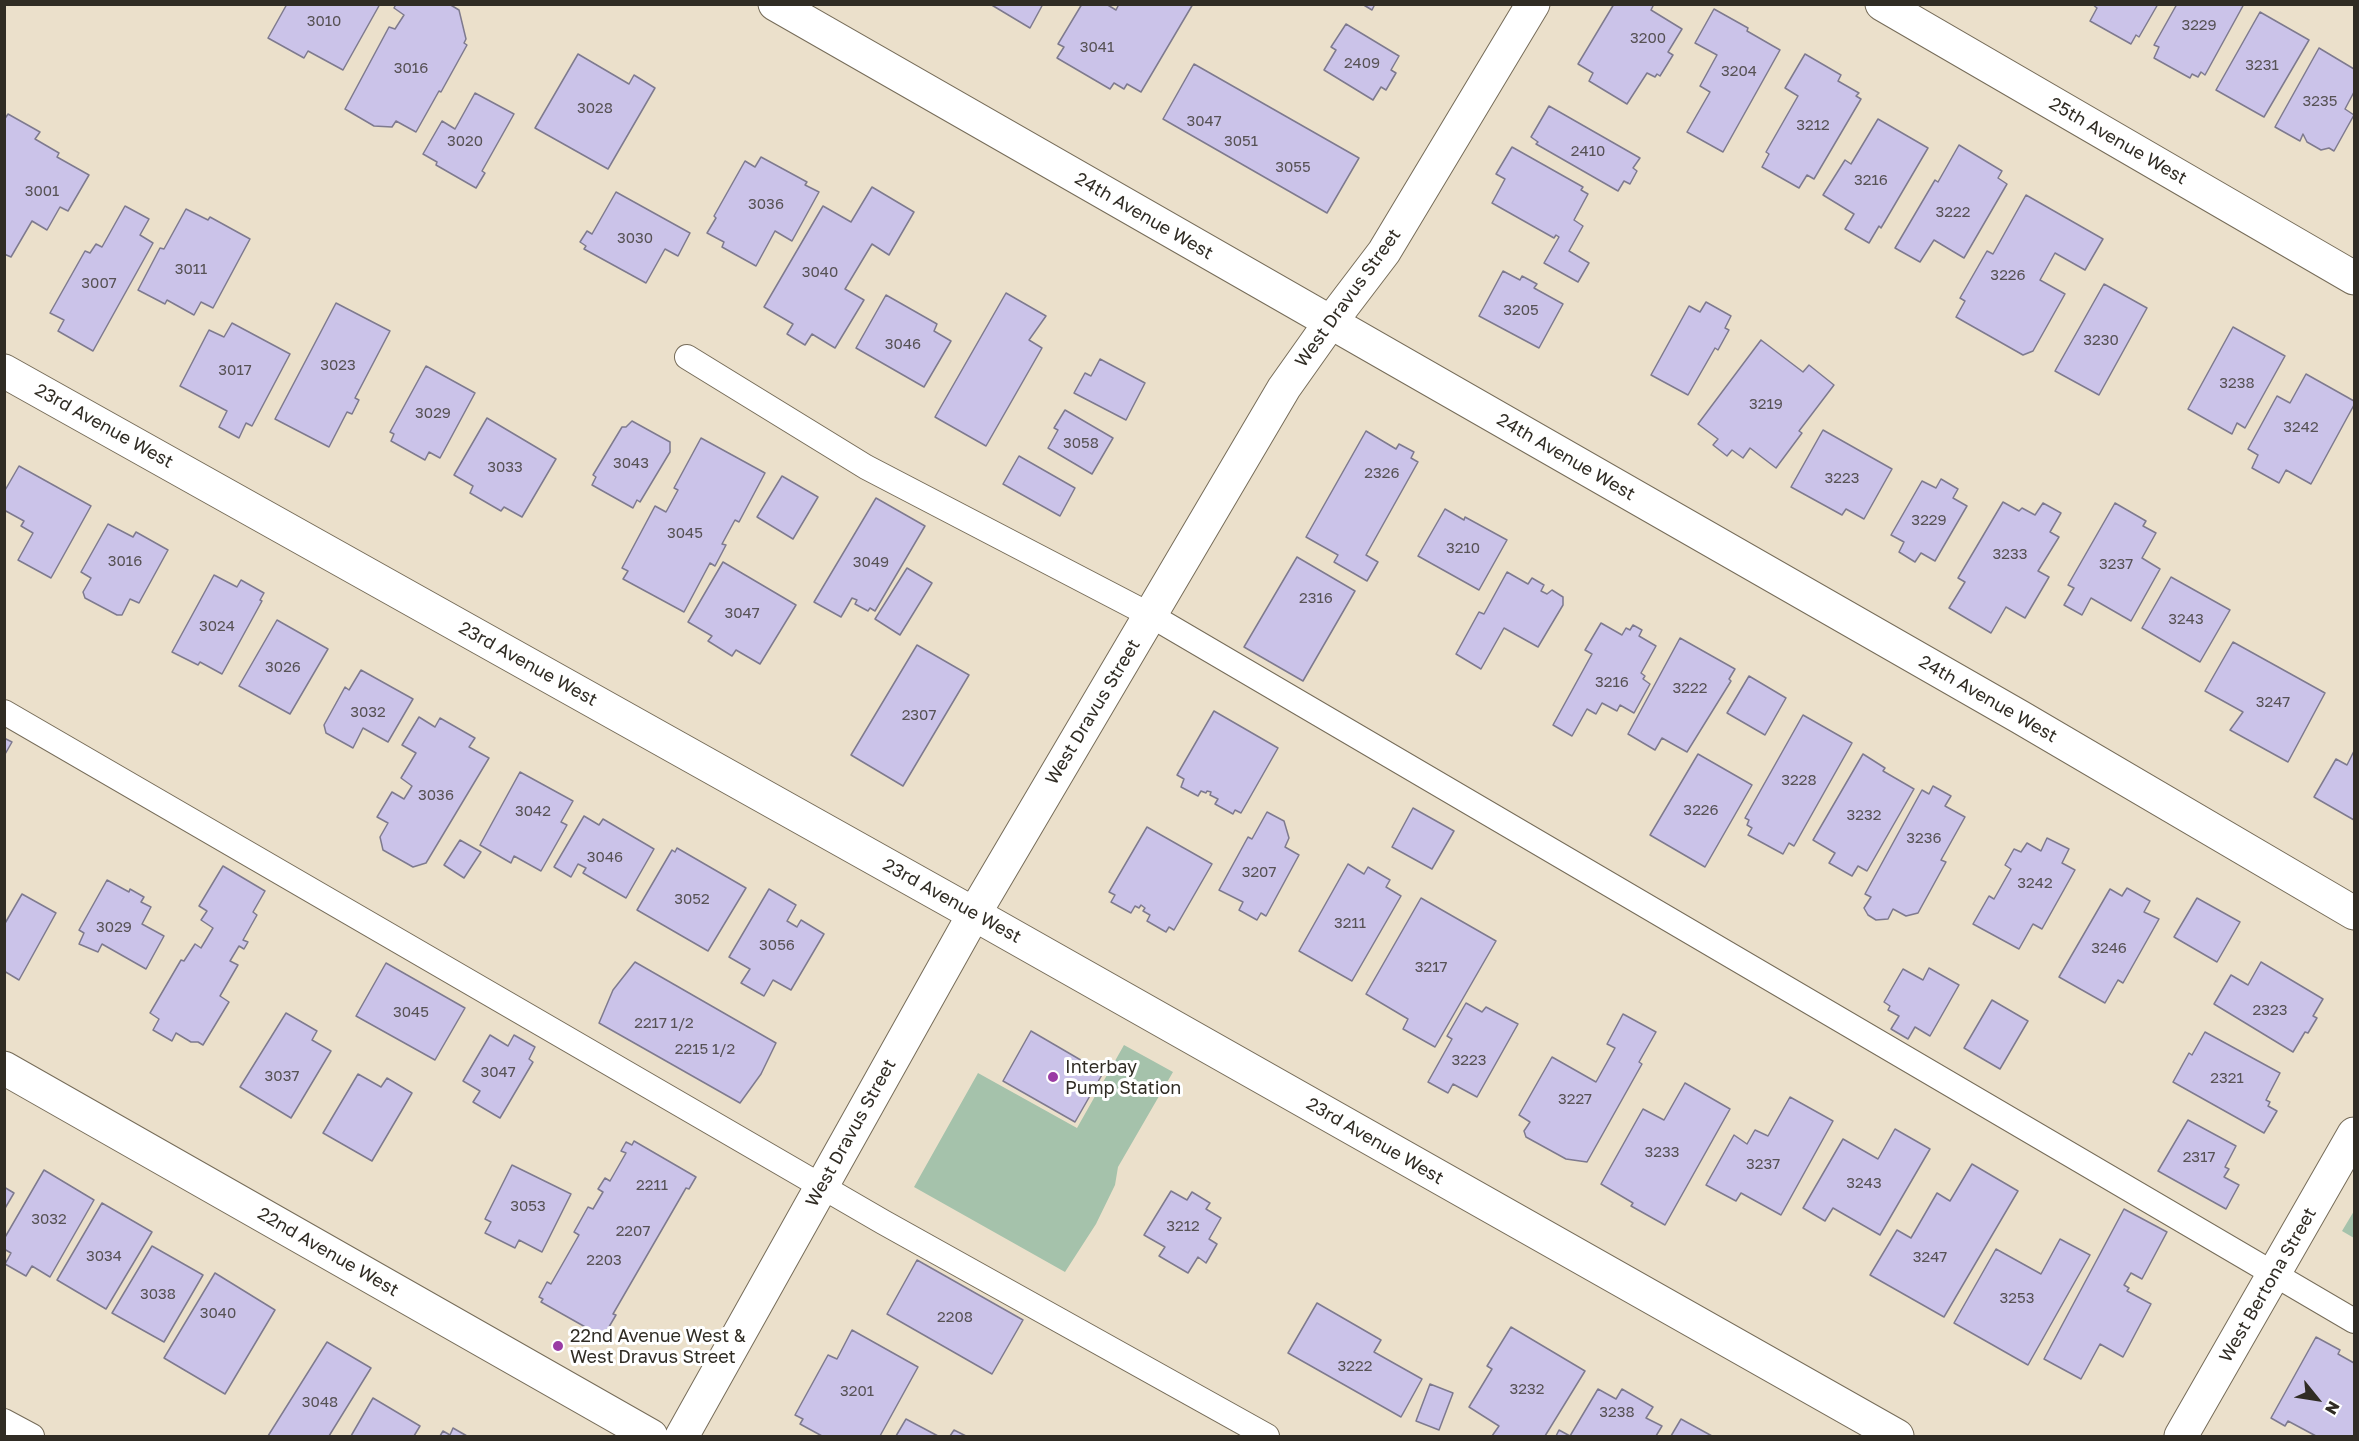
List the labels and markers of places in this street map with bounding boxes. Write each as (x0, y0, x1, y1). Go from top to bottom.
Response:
place label: Interbay Pump Station (1065, 1056, 1181, 1098)
marker: Interbay Pump Station (1046, 1070, 1060, 1084)
place label: 22nd Avenue West & West Dravus Street (570, 1325, 746, 1368)
marker: 22nd Avenue West & West Dravus Street (551, 1339, 565, 1353)

